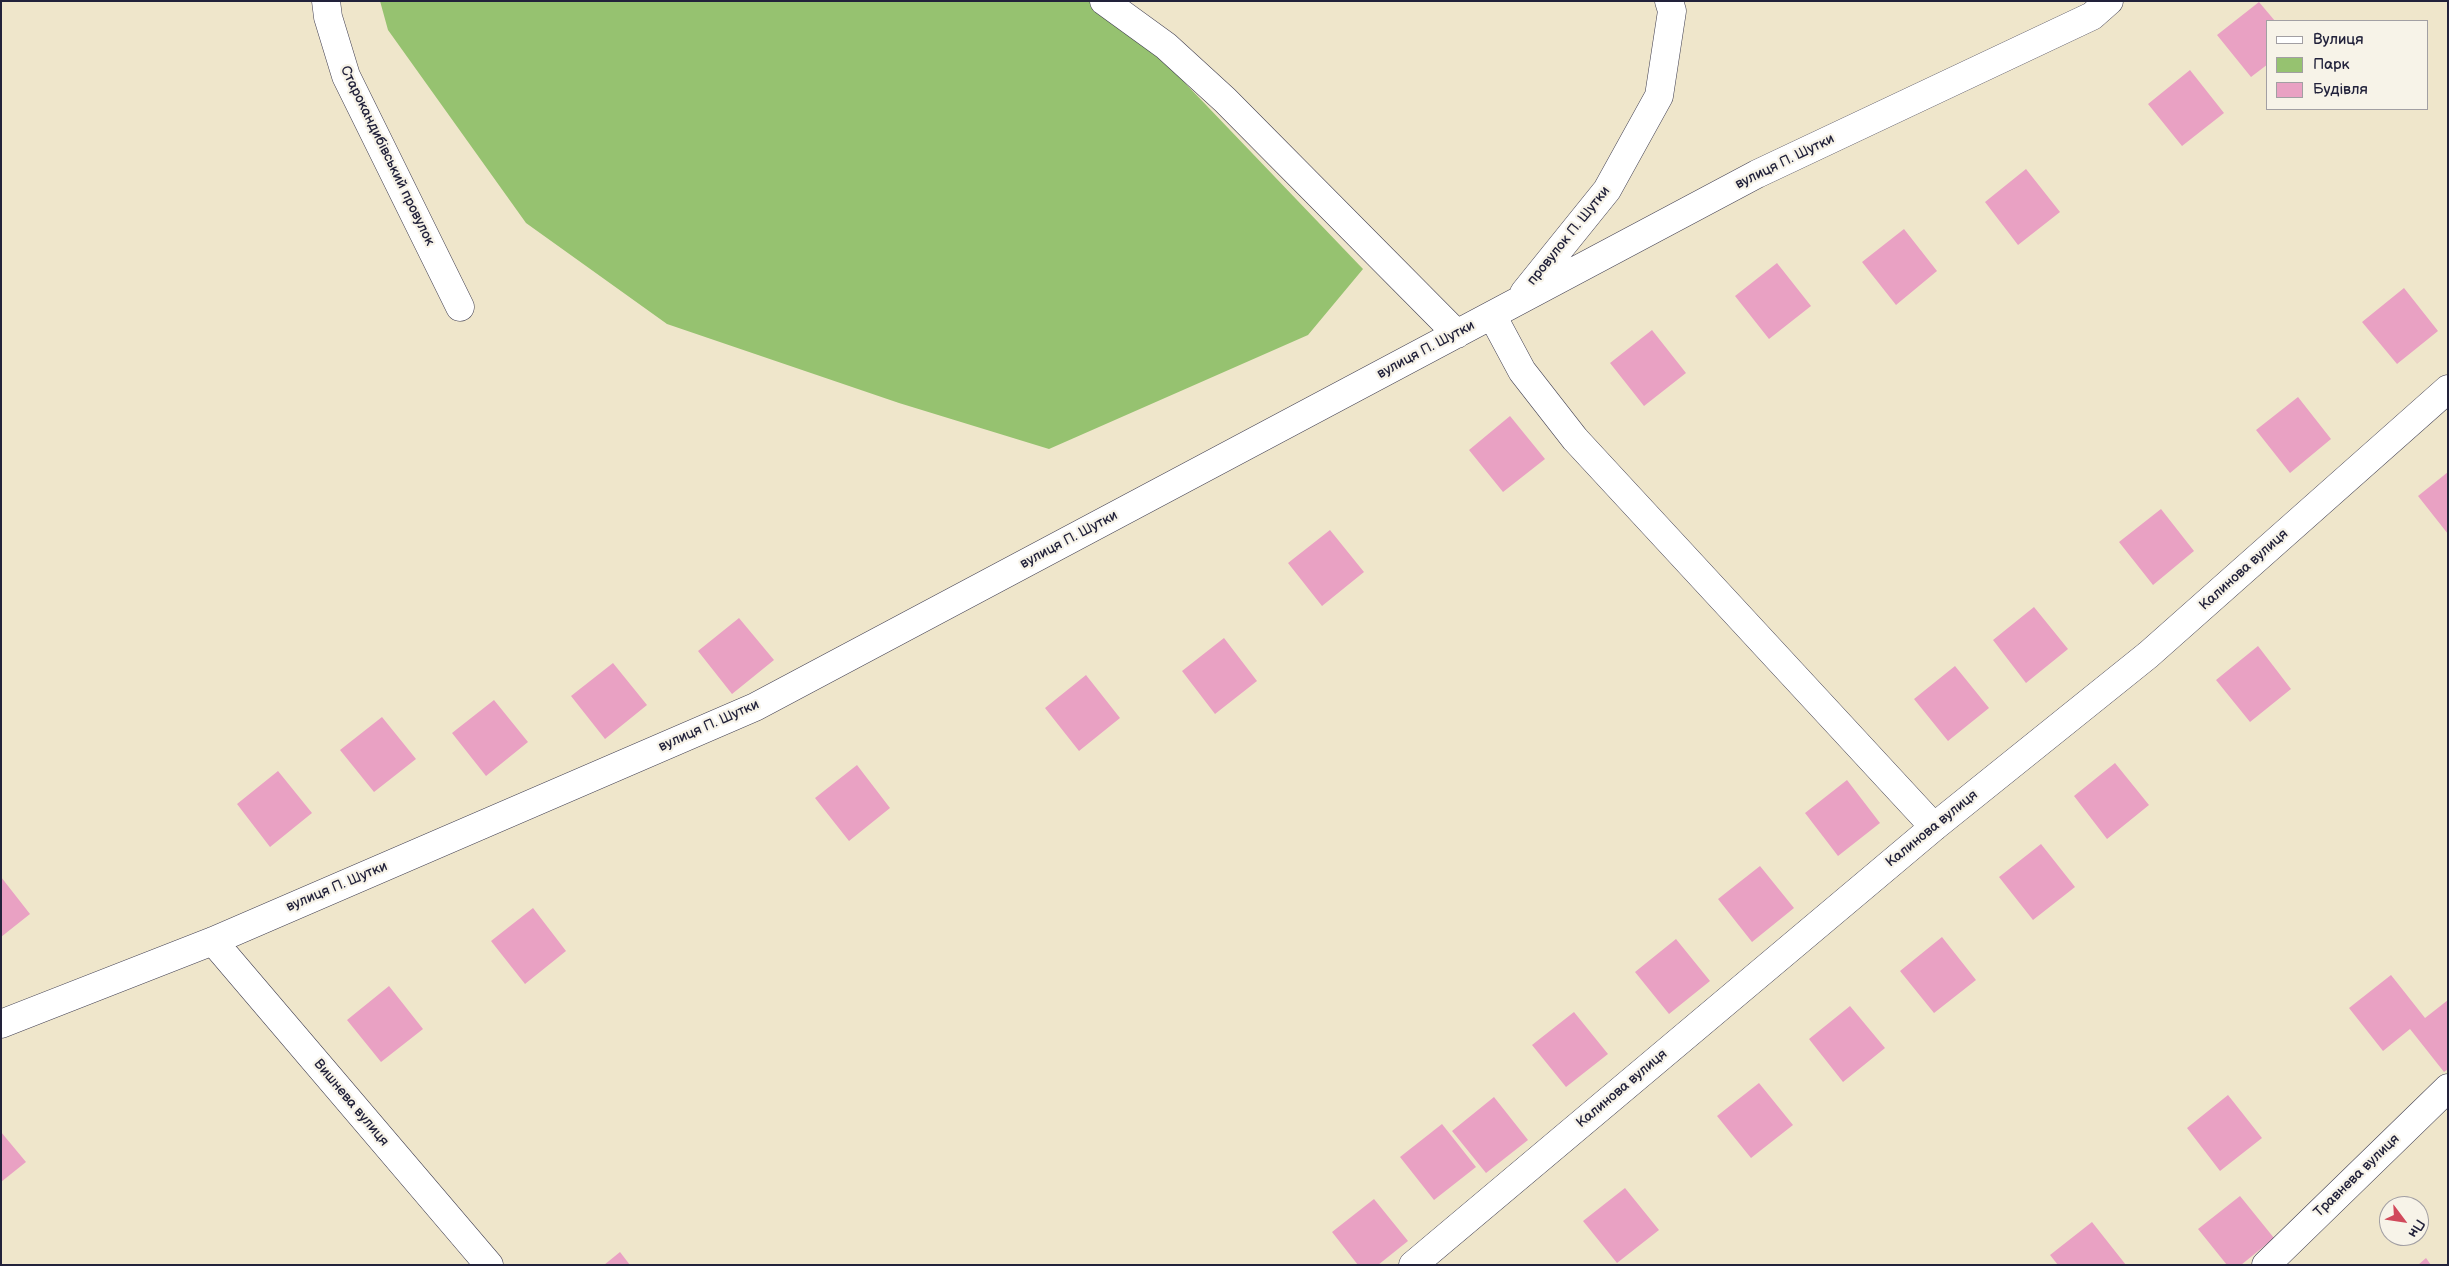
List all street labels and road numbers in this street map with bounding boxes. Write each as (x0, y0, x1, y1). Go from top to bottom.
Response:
street label: Старокандибівський провулок (336, 63, 438, 249)
street label: вулиця П. Шутки (1733, 131, 1837, 193)
street label: провулок П. Шутки (1524, 183, 1614, 289)
street label: вулиця П. Шутки (1374, 317, 1478, 383)
street label: вулиця П. Шутки (1017, 507, 1121, 573)
street label: Калинова вулиця (2196, 526, 2292, 614)
street label: вулиця П. Шутки (656, 696, 762, 756)
street label: Калинова вулиця (1883, 787, 1981, 871)
street label: вулиця П. Шутки (284, 858, 390, 916)
street label: Калинова вулиця (1573, 1046, 1671, 1132)
street label: Вишнева вулиця (310, 1056, 392, 1150)
street label: Травнева вулиця (2311, 1131, 2403, 1221)

